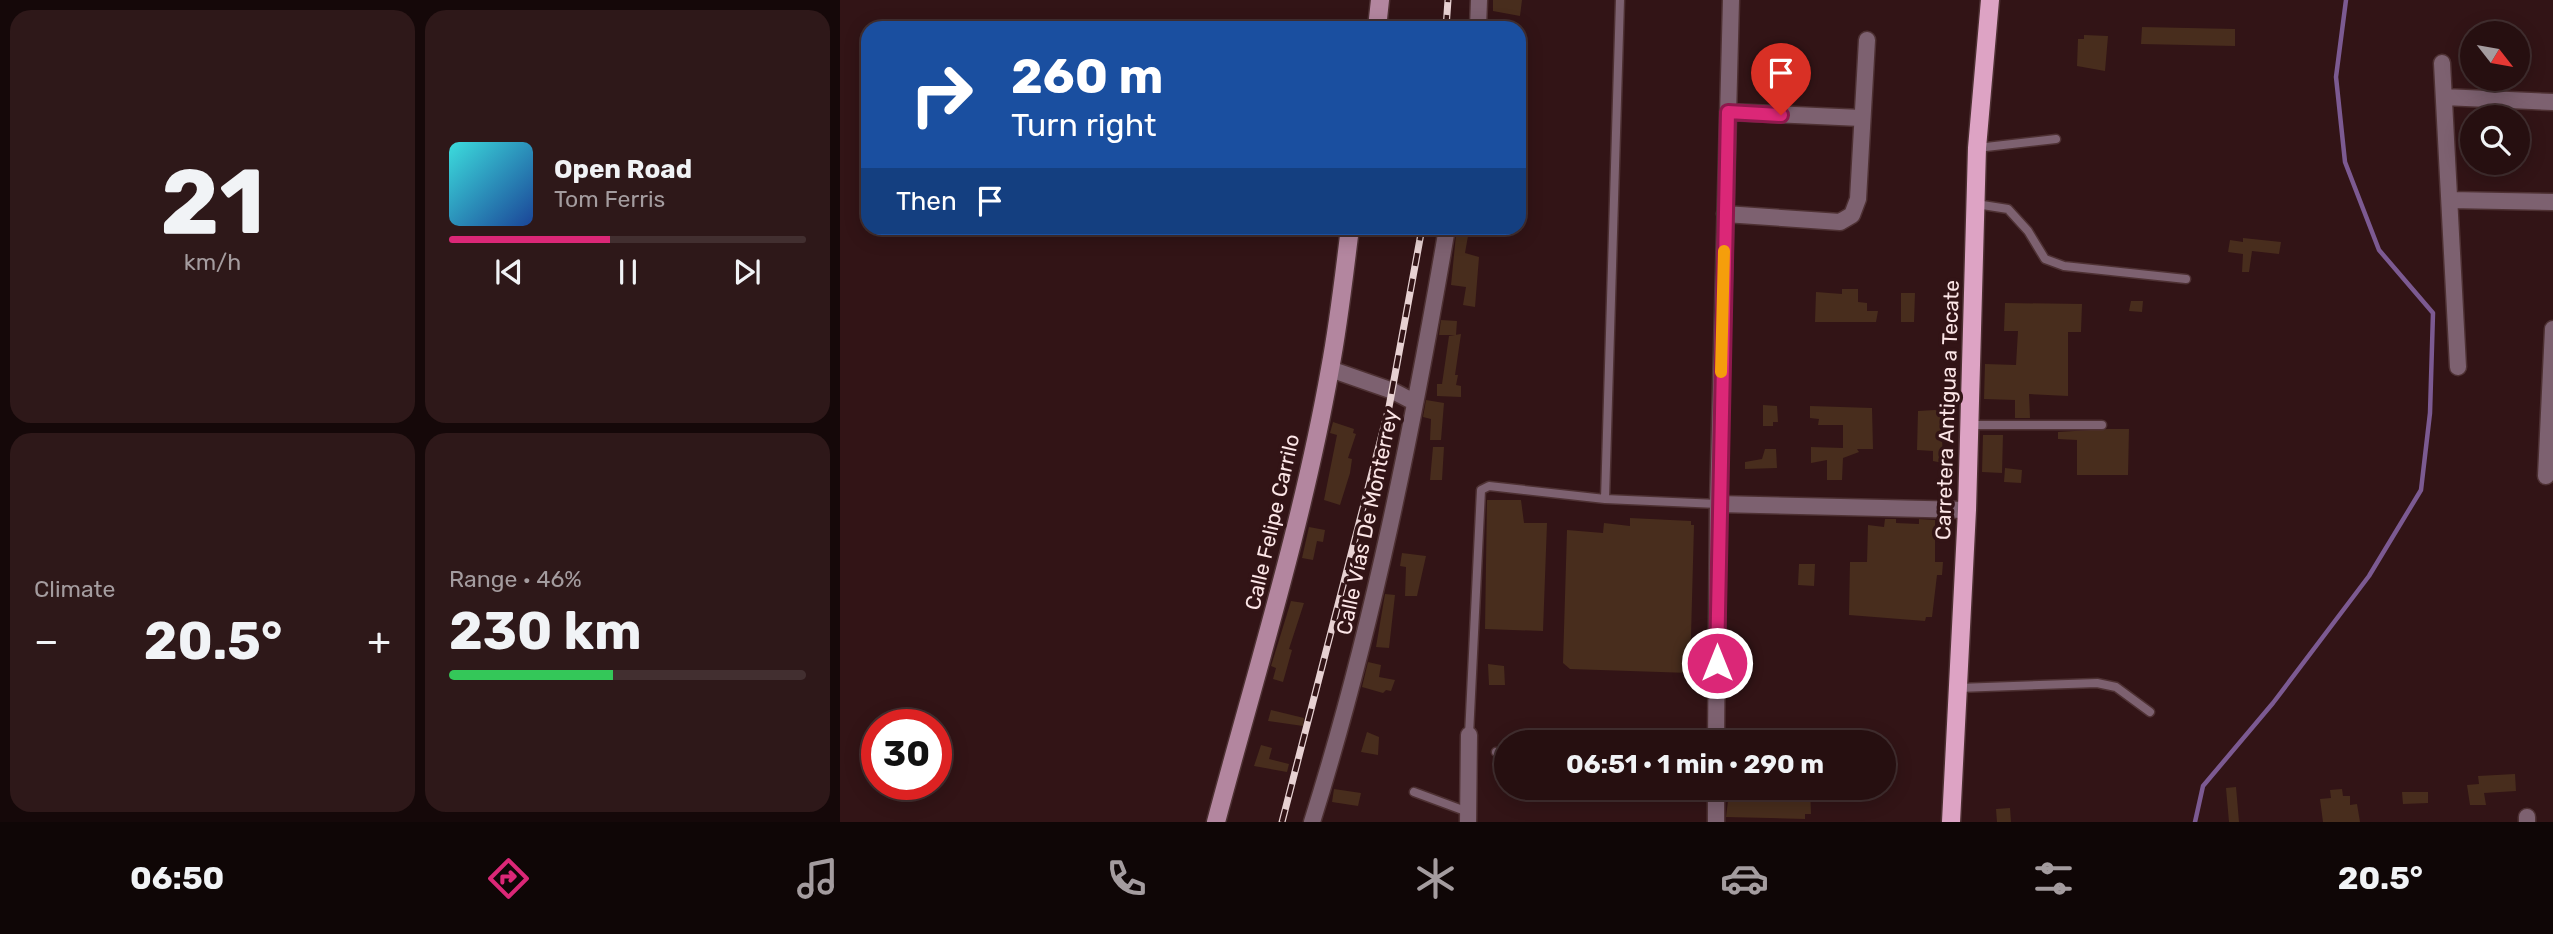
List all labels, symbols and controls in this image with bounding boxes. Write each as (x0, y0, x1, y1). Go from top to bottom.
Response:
north arrow (2460, 21, 2530, 91)
map controls (2460, 21, 2530, 175)
pin (1751, 43, 1811, 115)
text: 260 m (1011, 47, 1163, 105)
icon: right (896, 49, 987, 140)
icon: arrive (1762, 54, 1800, 92)
button: search (2460, 105, 2530, 175)
text: Turn right (1011, 106, 1156, 144)
text: 21 (160, 148, 265, 256)
text: Open Road (554, 154, 692, 185)
icon: arrive (971, 182, 1009, 220)
text: Tom Ferris (554, 185, 665, 213)
text: Then (896, 186, 957, 217)
text: km/h (184, 248, 241, 276)
icon: previous (490, 253, 528, 291)
icon: pause (609, 253, 647, 291)
icon: next (728, 253, 766, 291)
street label: Carretera Antigua a Tecate (1930, 280, 1964, 540)
street label: Calle Vías De Monterrey (1331, 407, 1403, 637)
street label: Calle Felipe Carrilo (1240, 432, 1304, 612)
text: Range · 46% (449, 565, 582, 593)
text: Climate (34, 575, 115, 603)
text: 230 km (449, 600, 642, 662)
text: 20.5° (144, 610, 282, 672)
text: − (34, 618, 59, 664)
text: + (367, 618, 391, 664)
position arrow (1680, 626, 1754, 700)
speed limit sign: 30 (861, 709, 952, 800)
text: 06:51 · 1 min · 290 m (1566, 749, 1824, 780)
icon: directions (484, 854, 533, 903)
icon: music (793, 854, 842, 903)
icon: phone (1102, 854, 1151, 903)
icon: climate (1411, 854, 1460, 903)
icon: car (1720, 854, 1769, 903)
icon: filters (2029, 854, 2078, 903)
text: 06:50 (130, 859, 224, 897)
text: 20.5° (2338, 859, 2423, 897)

